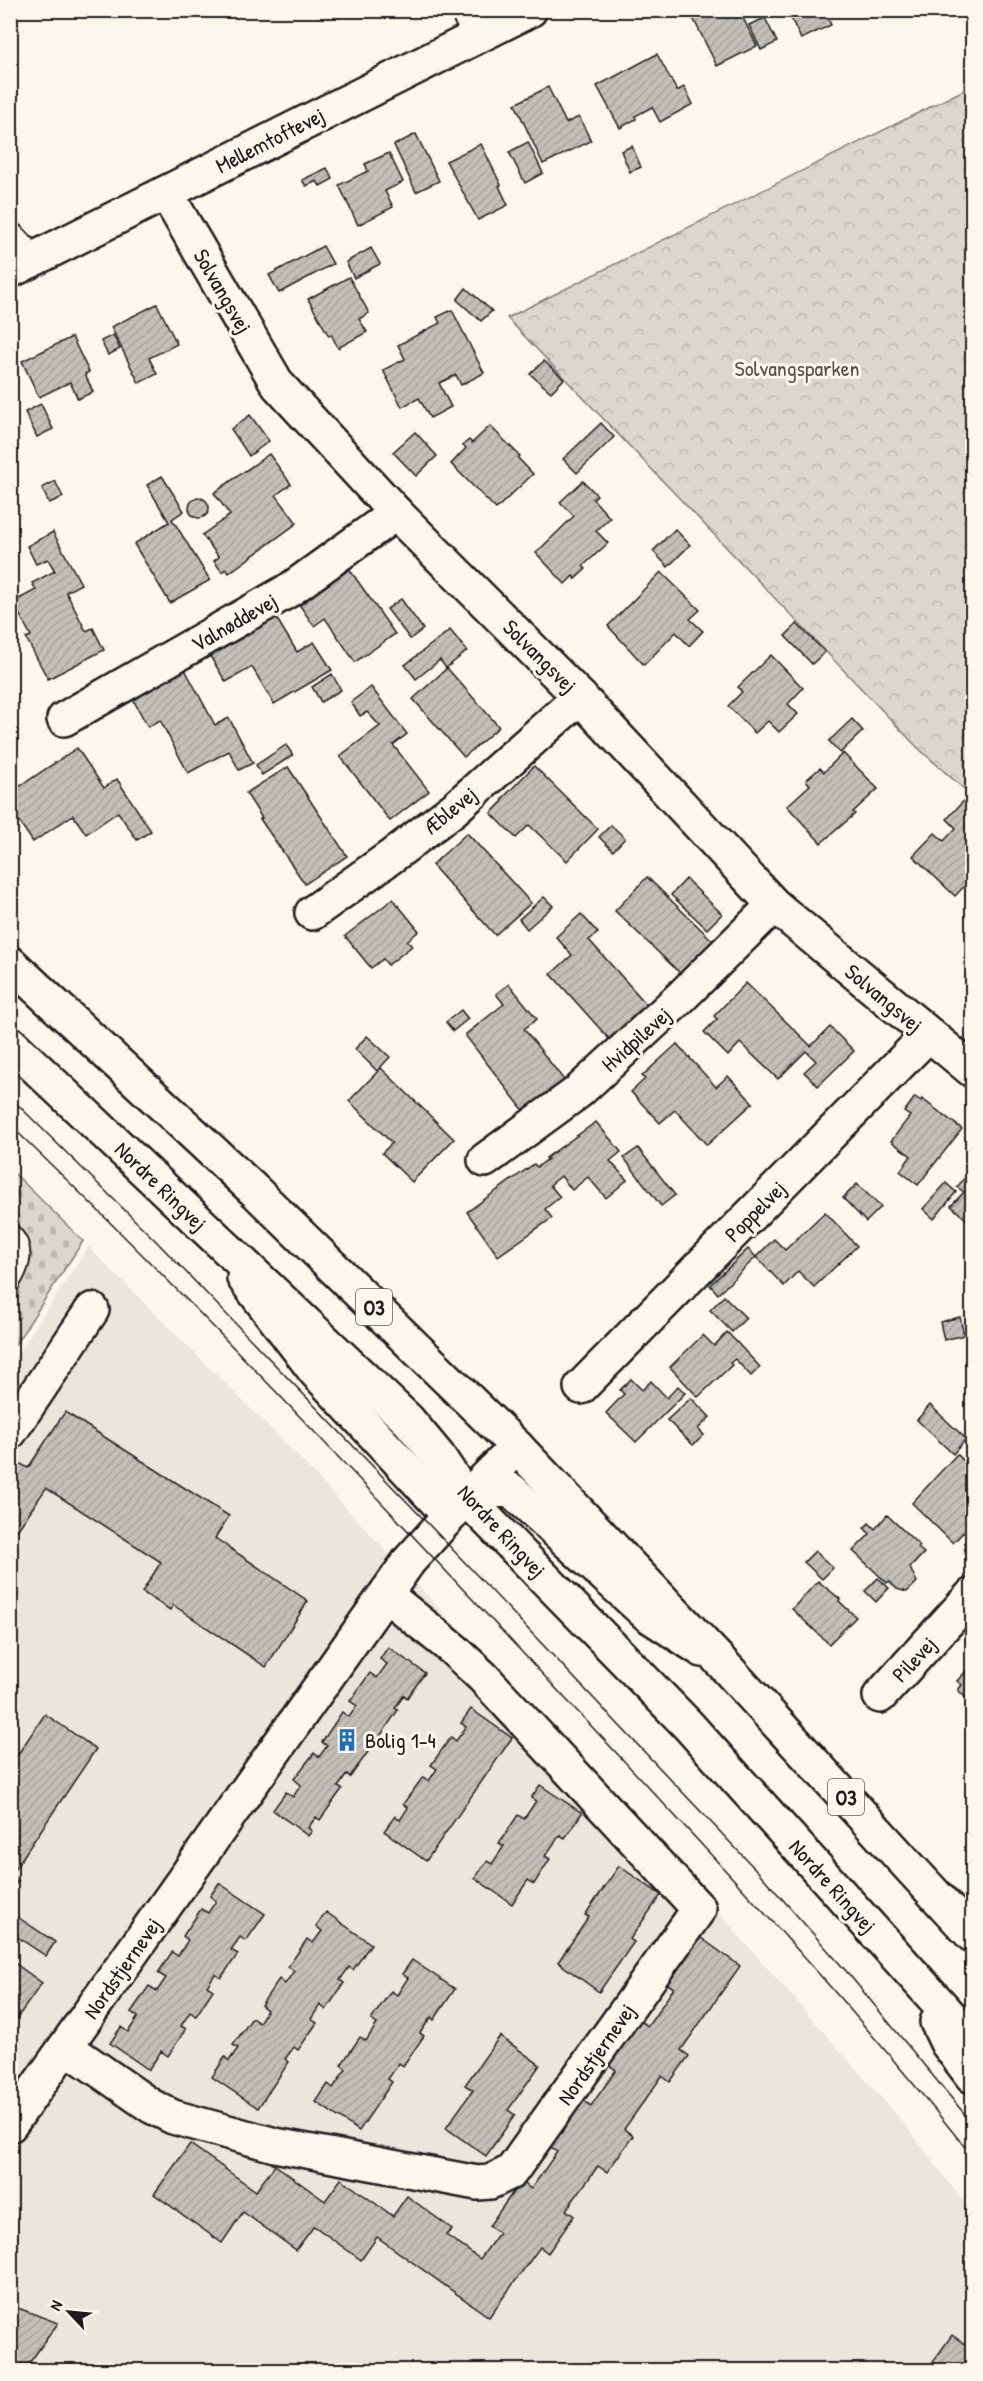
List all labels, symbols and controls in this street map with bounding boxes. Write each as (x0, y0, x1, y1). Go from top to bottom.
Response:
street label: Mellemtoftevej (210, 100, 330, 180)
street label: Solvangsvej (187, 243, 259, 339)
park label: Solvangsparken (735, 353, 859, 383)
street label: Valnøddevej (186, 585, 282, 659)
street label: Solvangsvej (496, 612, 584, 700)
street label: Æblevej (417, 779, 483, 841)
street label: Solvangsvej (839, 957, 929, 1039)
street label: Hvidpilevej (595, 1000, 677, 1078)
street label: Nordre Ringvej (108, 1134, 214, 1238)
street label: Poppelvej (718, 1174, 792, 1248)
road number: O3 (356, 1289, 392, 1325)
street label: Nordre Ringvej (451, 1478, 553, 1584)
street label: Pilevej (885, 1629, 943, 1689)
place label: Bolig 1-4 (365, 1725, 436, 1755)
building icon: Bolig 1-4 (334, 1727, 360, 1753)
road number: O3 (828, 1779, 864, 1815)
street label: Nordre Ringvej (783, 1832, 883, 1940)
street label: Nordstjernevej (76, 1911, 168, 2025)
street label: Nordstjernevej (550, 1997, 642, 2111)
north arrow (39, 2282, 99, 2342)
text: N (44, 2296, 67, 2314)

